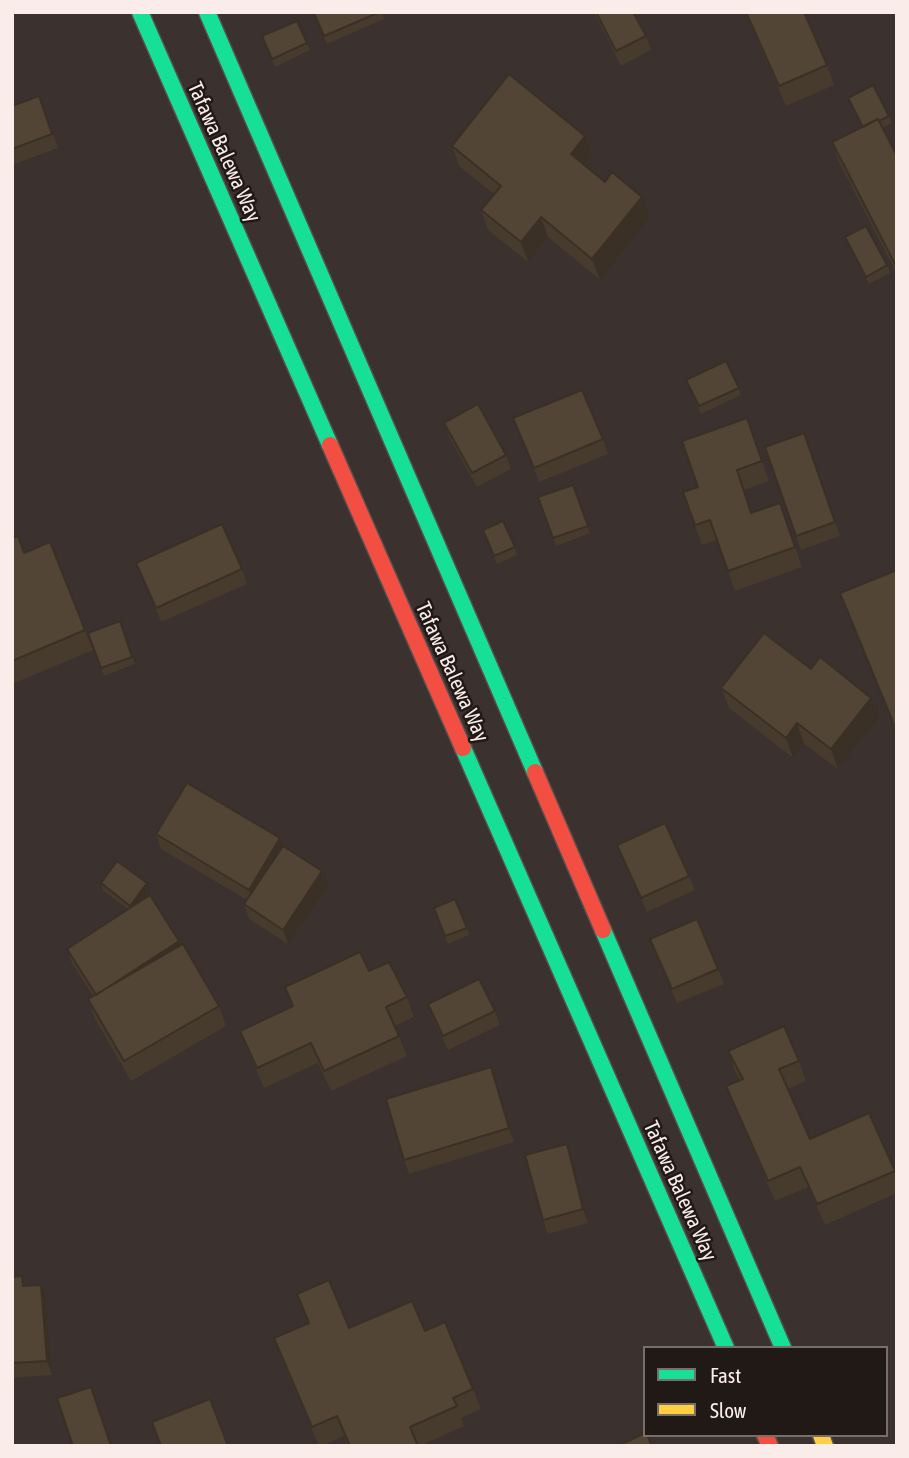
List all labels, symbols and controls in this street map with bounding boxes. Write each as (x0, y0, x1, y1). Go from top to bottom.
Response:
street label: Tafawa Balewa Way (182, 78, 266, 226)
street label: Tafawa Balewa Way (410, 598, 494, 746)
street label: Tafawa Balewa Way (638, 1117, 722, 1265)
legend (643, 1346, 888, 1437)
text: Fast (710, 1363, 741, 1387)
text: Slow (710, 1398, 746, 1422)

